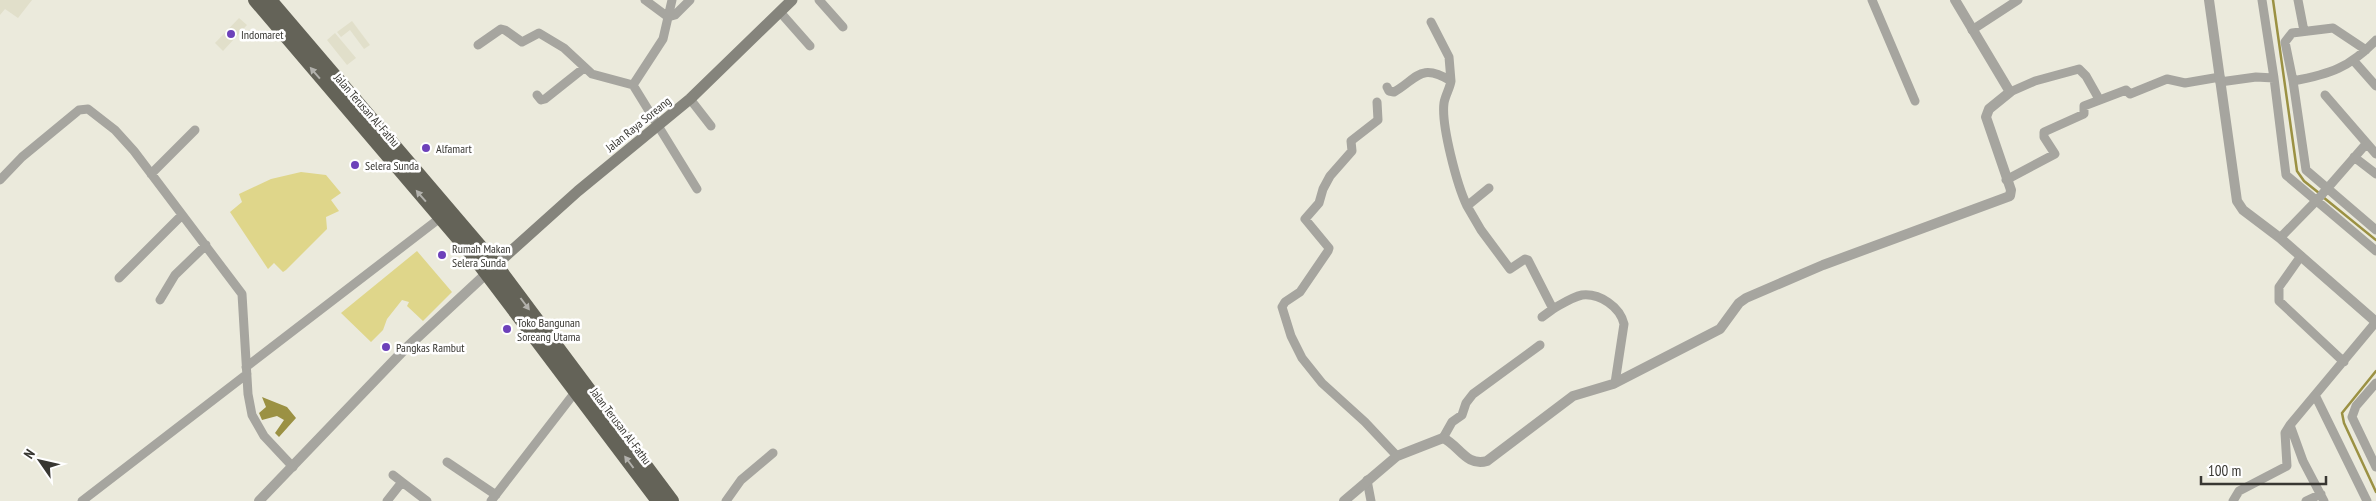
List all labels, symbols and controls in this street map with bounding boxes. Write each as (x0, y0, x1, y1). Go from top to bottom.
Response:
place label: Indomaret (241, 27, 284, 42)
marker: Indomaret (225, 28, 237, 40)
one-way arrow (309, 67, 321, 79)
street label: Jalan Terusan Al-Fathu (330, 70, 403, 150)
street label: Jalan Raya Soreang (602, 93, 674, 155)
place label: Alfamart (436, 141, 473, 156)
marker: Alfamart (420, 142, 432, 154)
place label: Selera Sunda (365, 158, 419, 173)
marker: Selera Sunda (349, 159, 361, 171)
one-way arrow (416, 190, 427, 202)
place label: Rumah Makan Selera Sunda (452, 241, 511, 270)
marker: Rumah Makan Selera Sunda (436, 249, 448, 261)
one-way arrow (520, 298, 530, 311)
place label: Toko Bangunan Soreang Utama (517, 315, 581, 344)
marker: Toko Bangunan Soreang Utama (501, 323, 513, 335)
place label: Pangkas Rambut (396, 340, 465, 355)
marker: Pangkas Rambut (380, 341, 392, 353)
street label: Jalan Terusan Al-Fathu (587, 384, 655, 467)
north arrow (15, 436, 65, 486)
text: N (20, 446, 39, 462)
scale bar (2201, 454, 2326, 486)
one-way arrow (624, 455, 634, 469)
text: 100 m (2208, 461, 2241, 480)

